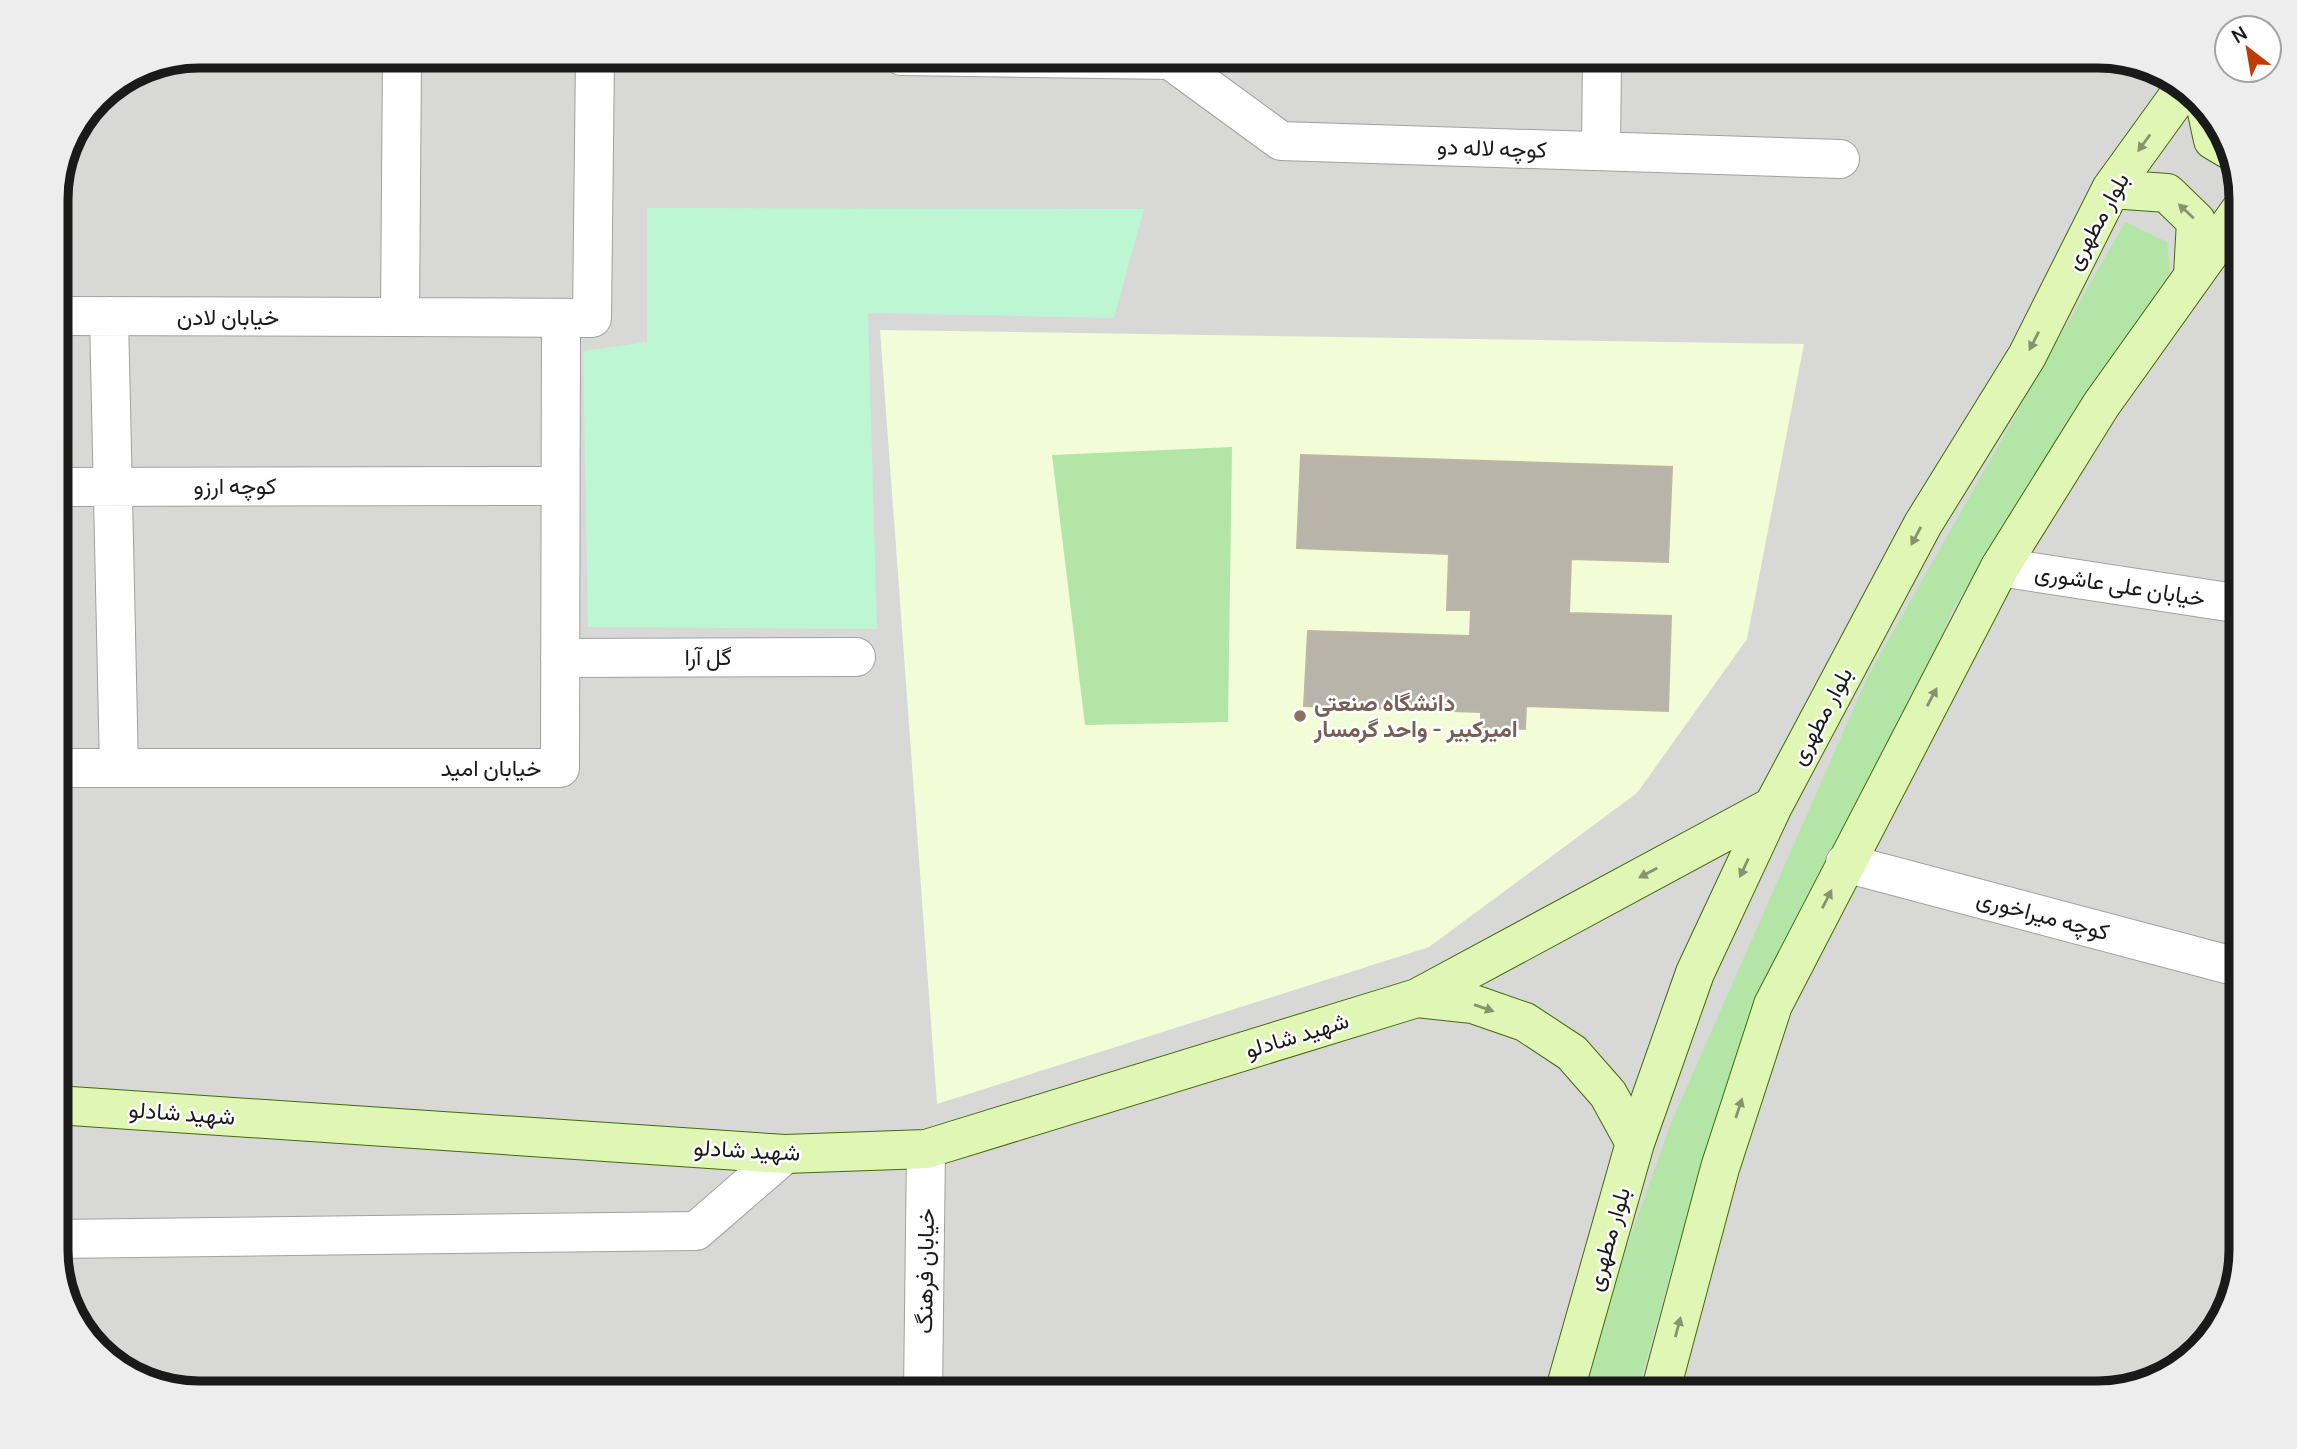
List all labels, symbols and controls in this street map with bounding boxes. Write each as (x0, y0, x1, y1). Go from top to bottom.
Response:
north arrow (2213, 14, 2283, 84)
text: N (2227, 20, 2252, 49)
street label: کوچه لاله دو (1437, 129, 1547, 166)
one-way arrow (2137, 134, 2151, 152)
street label: بلوار مطهری (2056, 166, 2136, 275)
one-way arrow (2178, 204, 2195, 220)
street label: خیابان لادن (177, 300, 279, 332)
one-way arrow (2028, 331, 2039, 351)
street label: کوچه ارزو (194, 469, 277, 502)
one-way arrow (1911, 526, 1922, 546)
street label: خیابان علی عاشوری (2033, 555, 2208, 613)
street label: گل آرا (684, 640, 732, 672)
street label: بلوار مطهری (1781, 661, 1859, 770)
place label: دانشگاه صنعتی امیرکبیر - واحد گرمسار (1313, 686, 1518, 744)
one-way arrow (1926, 687, 1937, 707)
marker: دانشگاه صنعتی امیرکبیر - واحد گرمسار (1292, 708, 1308, 724)
street label: خیابان امید (441, 751, 541, 783)
one-way arrow (1738, 858, 1750, 878)
one-way arrow (1638, 867, 1658, 879)
street label: کوچه میراخوری (1973, 881, 2113, 948)
one-way arrow (1821, 889, 1832, 909)
street label: شهید شادلو (1241, 1003, 1352, 1065)
one-way arrow (1474, 1003, 1495, 1014)
street label: شهید شادلو (128, 1092, 236, 1132)
one-way arrow (1735, 1097, 1745, 1118)
street label: شهید شادلو (693, 1130, 801, 1168)
street label: بلوار مطهری (1577, 1183, 1637, 1294)
street label: خیابان فرهنگ (907, 1208, 941, 1334)
one-way arrow (1673, 1316, 1684, 1338)

